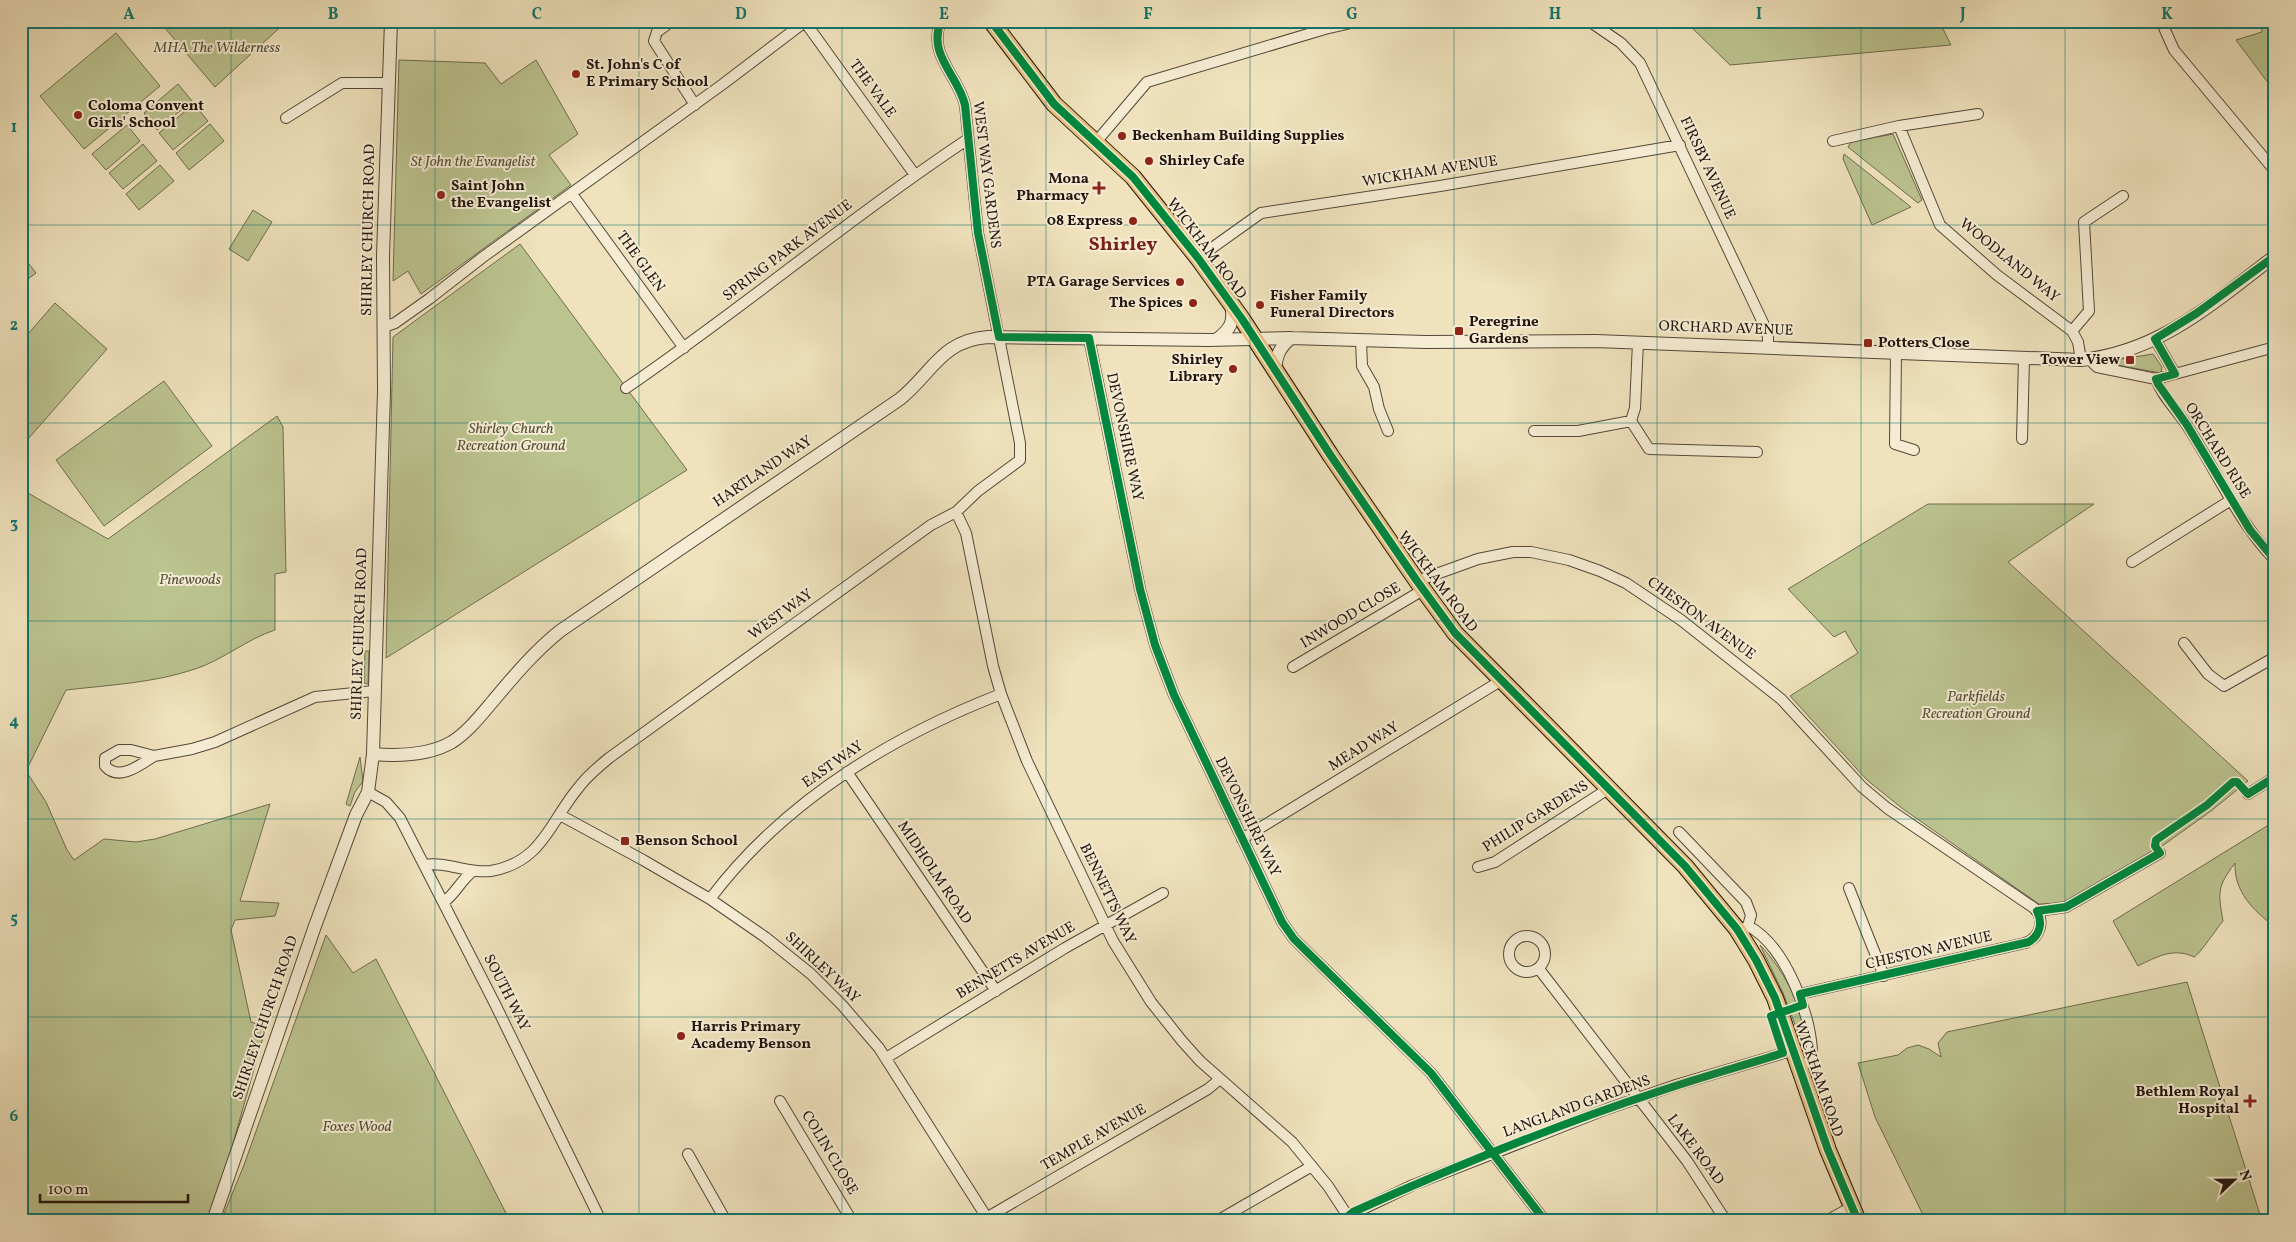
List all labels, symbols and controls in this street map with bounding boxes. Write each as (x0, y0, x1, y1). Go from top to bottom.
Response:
text: A (123, 4, 135, 26)
text: B (328, 4, 339, 26)
text: C (532, 4, 542, 26)
text: D (735, 4, 747, 26)
text: E (939, 4, 949, 26)
text: F (1143, 4, 1153, 26)
text: G (1346, 4, 1358, 26)
text: H (1549, 4, 1561, 26)
text: I (1756, 4, 1762, 26)
text: J (1959, 4, 1966, 26)
text: K (2161, 4, 2173, 26)
park label: MHA The Wilderness (153, 38, 281, 59)
place label: St. John's C of E Primary School (586, 55, 708, 93)
street label: THE VALE (844, 56, 900, 122)
marker: St. John's C of E Primary School (570, 68, 582, 80)
place label: Coloma Convent Girls' School (88, 96, 204, 134)
street label: WEST WAY GARDENS (967, 100, 1005, 250)
marker: Coloma Convent Girls' School (72, 109, 84, 121)
street label: FIRSBY AVENUE (1674, 113, 1740, 223)
text: 1 (11, 117, 17, 139)
place label: Beckenham Building Supplies (1132, 126, 1345, 147)
marker: Beckenham Building Supplies (1116, 130, 1128, 142)
street label: SHIRLEY CHURCH ROAD (357, 144, 381, 316)
place label: Shirley Cafe (1159, 151, 1245, 172)
street label: WICKHAM AVENUE (1361, 151, 1499, 193)
park label: St John the Evangelist (411, 152, 536, 173)
marker: Shirley Cafe (1143, 155, 1155, 167)
place label: Mona Pharmacy (1016, 169, 1090, 207)
place label: Saint John the Evangelist (451, 176, 552, 214)
marker: Mona Pharmacy (1093, 182, 1105, 194)
marker: Saint John the Evangelist (435, 189, 447, 201)
street label: WICKHAM ROAD (1161, 194, 1251, 304)
street label: SPRING PARK AVENUE (719, 195, 857, 307)
place label: 08 Express (1047, 211, 1123, 232)
street label: WOODLAND WAY (1954, 214, 2064, 308)
marker: 08 Express (1127, 215, 1139, 227)
street label: THE GLEN (611, 227, 669, 297)
district label: Shirley (1089, 231, 1157, 259)
place label: PTA Garage Services (1027, 272, 1170, 293)
marker: PTA Garage Services (1174, 276, 1186, 288)
place label: Fisher Family Funeral Directors (1270, 286, 1394, 324)
place label: The Spices (1109, 293, 1183, 314)
marker: The Spices (1187, 297, 1199, 309)
marker: Fisher Family Funeral Directors (1254, 299, 1266, 311)
place label: Peregrine Gardens (1469, 312, 1539, 350)
text: 2 (10, 315, 18, 337)
street label: ORCHARD AVENUE (1658, 316, 1794, 342)
marker: Peregrine Gardens (1453, 325, 1465, 337)
place label: Potters Close (1878, 333, 1970, 354)
marker: Potters Close (1862, 337, 1874, 349)
place label: Shirley Library (1169, 350, 1224, 388)
place label: Tower View (2040, 350, 2120, 371)
marker: Tower View (2124, 354, 2136, 366)
marker: Shirley Library (1227, 363, 1239, 375)
street label: DEVONSHIRE WAY (1100, 371, 1148, 504)
street label: ORCHARD RISE (2179, 399, 2255, 503)
park label: Shirley Church Recreation Ground (457, 419, 565, 457)
street label: HARTLAND WAY (709, 431, 817, 513)
text: 3 (10, 513, 18, 535)
street label: WICKHAM ROAD (1392, 527, 1482, 637)
street label: SHIRLEY CHURCH ROAD (347, 548, 374, 720)
park label: Pinewoods (159, 570, 222, 591)
street label: CHESTON AVENUE (1642, 572, 1760, 666)
street label: INWOOD CLOSE (1297, 578, 1405, 654)
street label: WEST WAY (744, 584, 818, 646)
park label: Parkfields Recreation Ground (1922, 687, 2030, 725)
text: 4 (9, 711, 19, 733)
street label: MEAD WAY (1325, 717, 1404, 777)
street label: EAST WAY (798, 736, 868, 794)
street label: DEVONSHIRE WAY (1209, 754, 1285, 881)
street label: PHILIP GARDENS (1479, 776, 1593, 858)
street label: MIDHOLM ROAD (892, 817, 976, 929)
place label: Benson School (635, 831, 738, 852)
marker: Benson School (619, 835, 631, 847)
street label: BENNETTS WAY (1074, 840, 1141, 948)
text: 5 (10, 908, 18, 930)
street label: BENNETTS AVENUE (953, 917, 1079, 1005)
street label: CHESTON AVENUE (1864, 926, 1994, 976)
street label: SHIRLEY WAY (780, 928, 865, 1009)
street label: SHIRLEY CHURCH ROAD (228, 933, 304, 1103)
street label: SOUTH WAY (478, 951, 535, 1036)
place label: Harris Primary Academy Benson (691, 1017, 811, 1055)
street label: WICKHAM ROAD (1788, 1018, 1848, 1140)
marker: Harris Primary Academy Benson (675, 1030, 687, 1042)
street label: LANGLAND GARDENS (1500, 1070, 1654, 1144)
place label: Bethlem Royal Hospital (2135, 1082, 2239, 1120)
marker: Bethlem Royal Hospital (2243, 1094, 2257, 1108)
street label: TEMPLE AVENUE (1037, 1099, 1151, 1177)
text: 6 (10, 1106, 19, 1128)
street label: COLIN CLOSE (796, 1107, 862, 1199)
street label: LAKE ROAD (1661, 1110, 1729, 1190)
park label: Foxes Wood (322, 1117, 392, 1138)
north arrow (2208, 1154, 2258, 1204)
text: N (2234, 1167, 2255, 1184)
scale bar (40, 1172, 188, 1204)
text: 100 m (48, 1180, 88, 1201)

